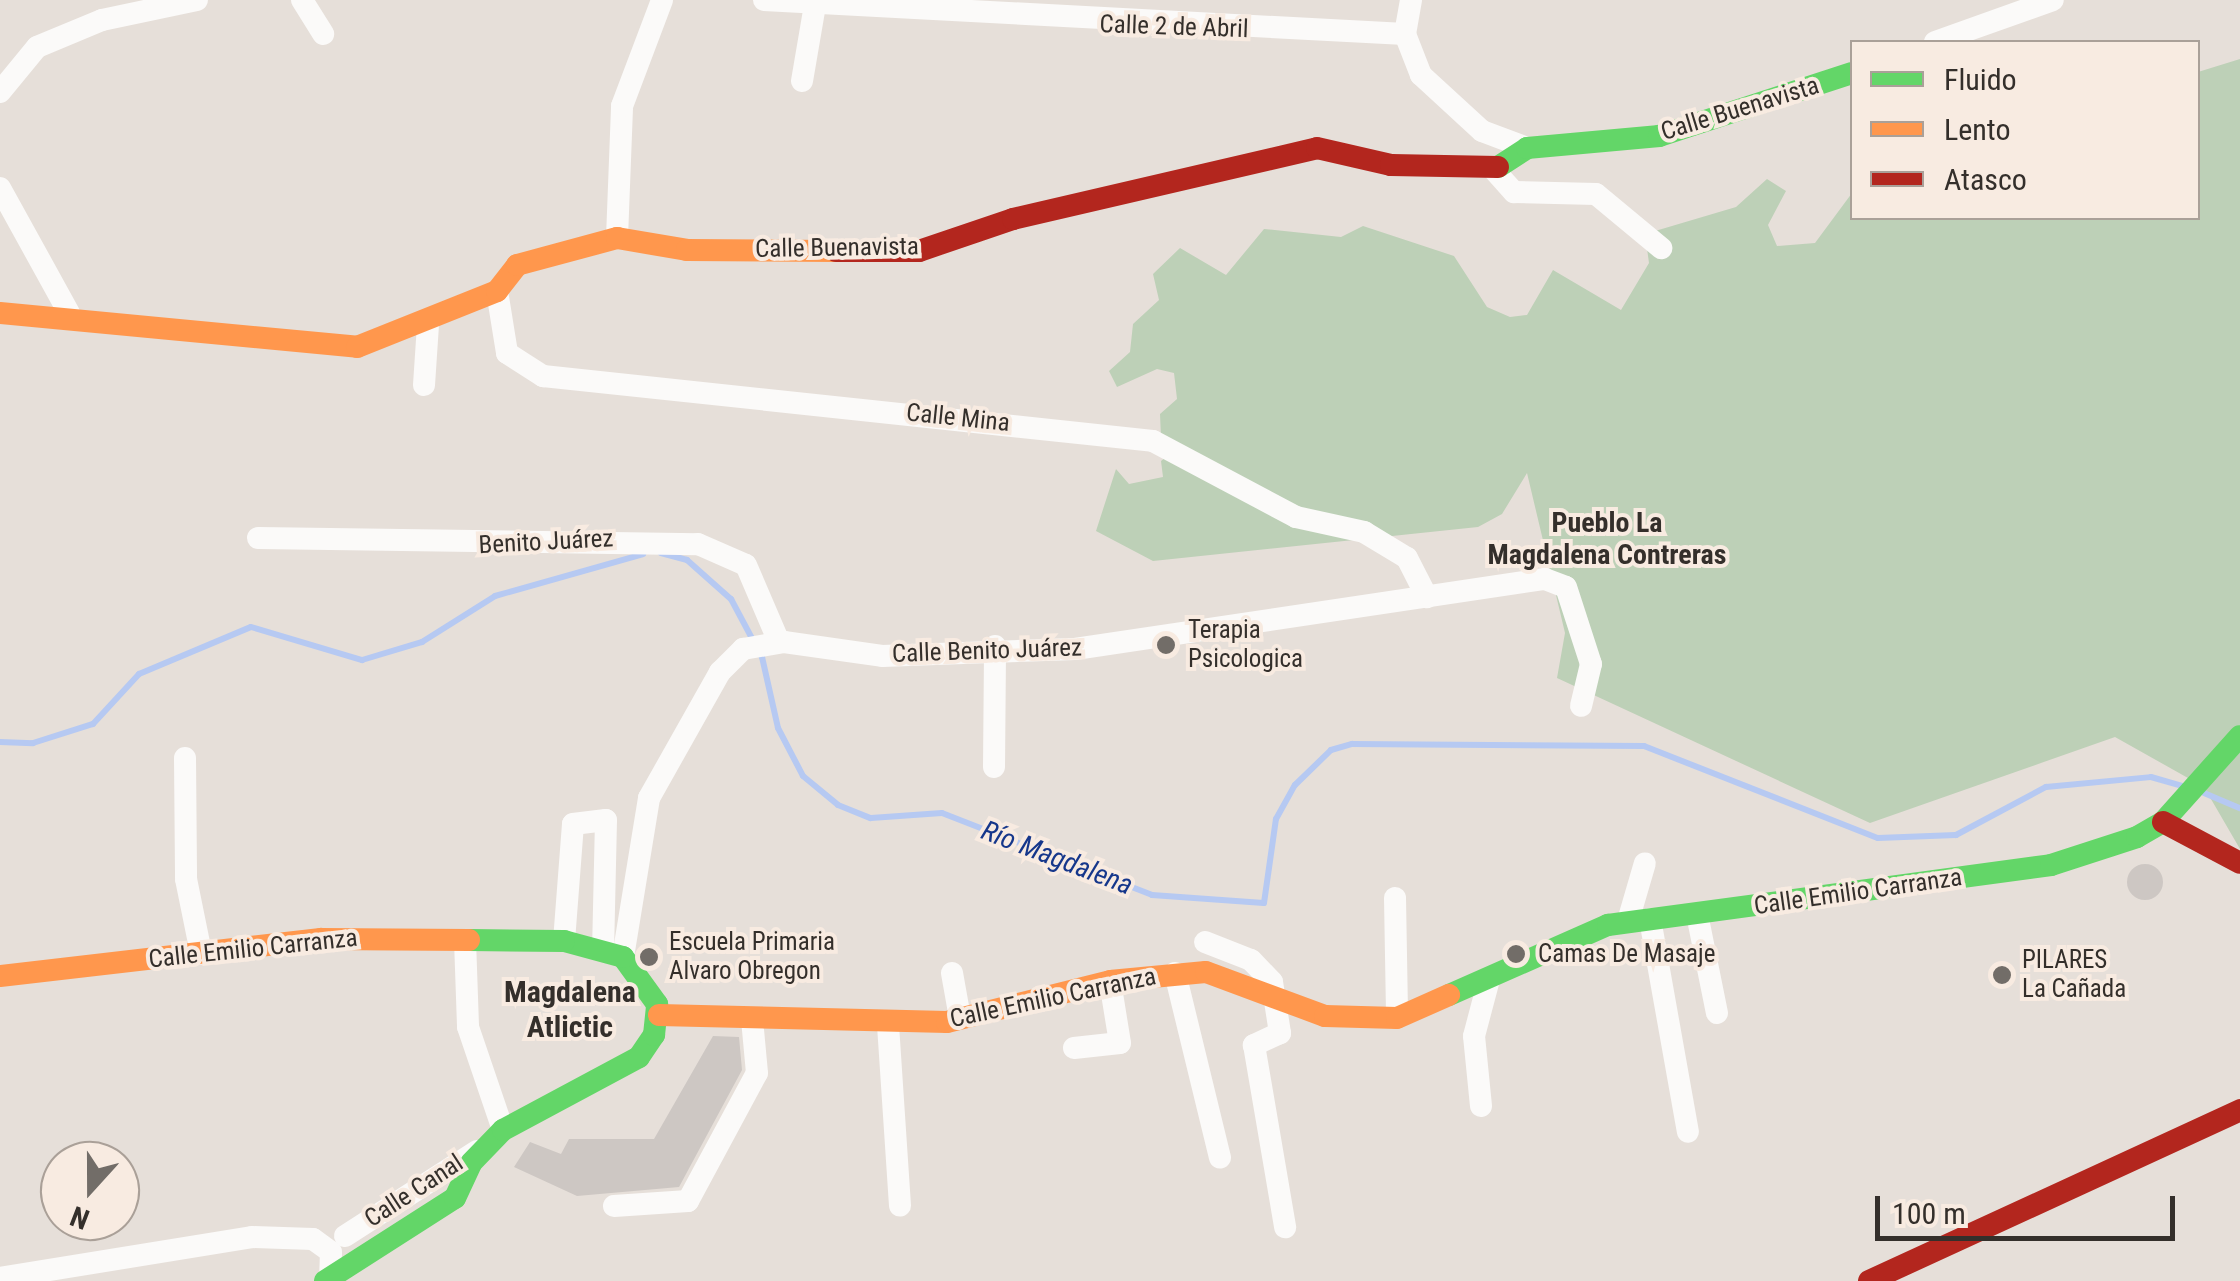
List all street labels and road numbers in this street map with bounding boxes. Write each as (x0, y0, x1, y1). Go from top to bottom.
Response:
street label: Calle 2 de Abril (1099, 9, 1249, 45)
street label: Calle Buenavista (1657, 71, 1823, 147)
street label: Calle Buenavista (755, 232, 919, 264)
street label: Calle Mina (905, 398, 1011, 438)
street label: Benito Juárez (478, 523, 614, 561)
street label: Calle Benito Juárez (892, 633, 1082, 669)
street label: Calle Emilio Carranza (1752, 863, 1964, 921)
street label: Calle Emilio Carranza (147, 923, 359, 975)
street label: Calle Emilio Carranza (947, 962, 1159, 1034)
street label: Calle Canal (359, 1148, 469, 1234)

